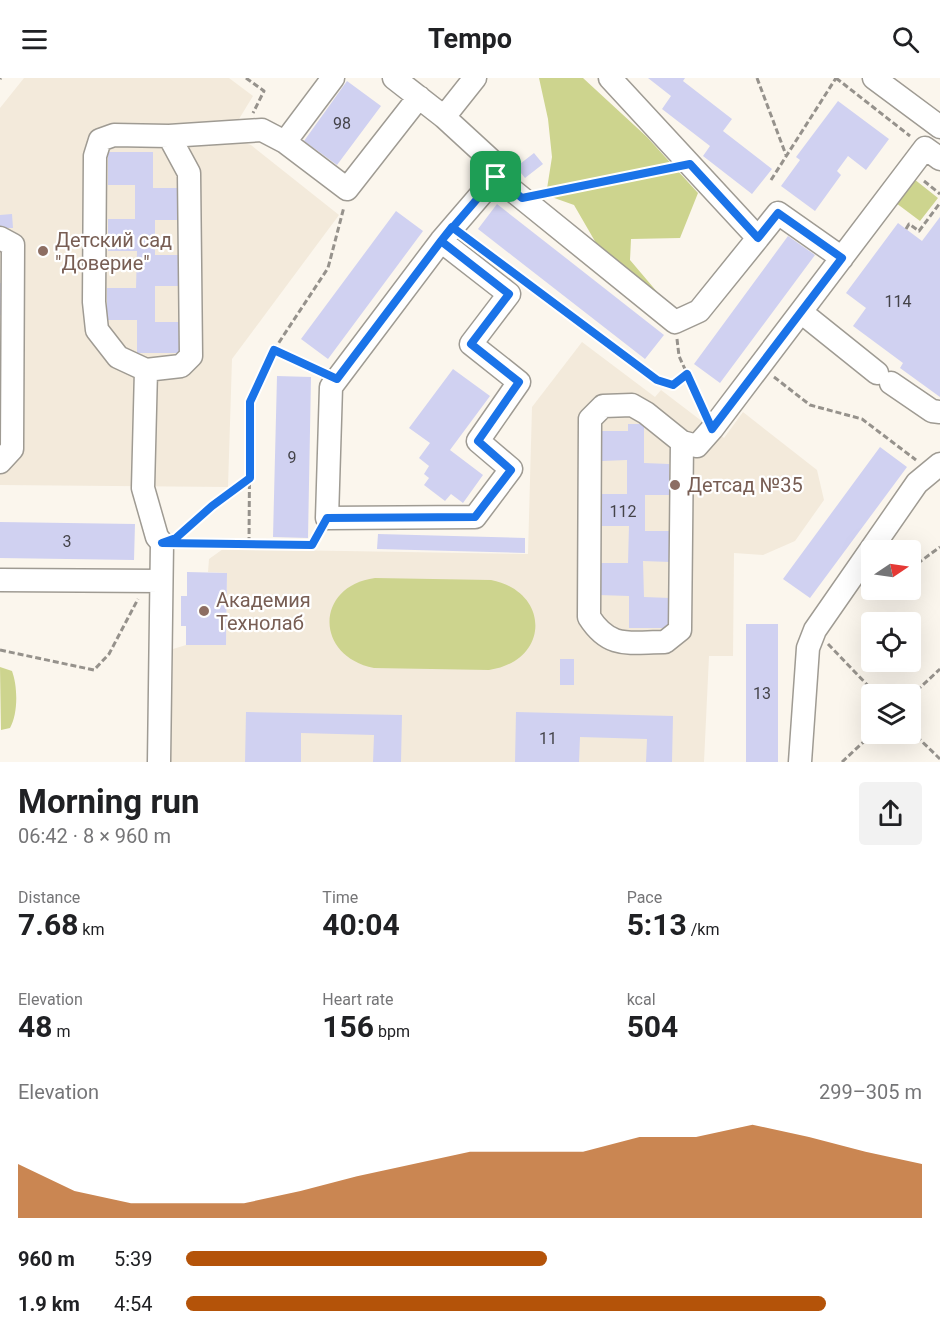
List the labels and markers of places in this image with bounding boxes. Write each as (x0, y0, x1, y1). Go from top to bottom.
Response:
pin (470, 151, 521, 202)
place label: Детский сад "Доверие" (55, 228, 172, 275)
marker: Детский сад "Доверие" (36, 244, 50, 258)
place label: Детсад №35 (687, 473, 803, 497)
marker: Детсад №35 (668, 478, 682, 492)
place label: Академия Технолаб (216, 588, 311, 635)
marker: Академия Технолаб (197, 604, 211, 618)

